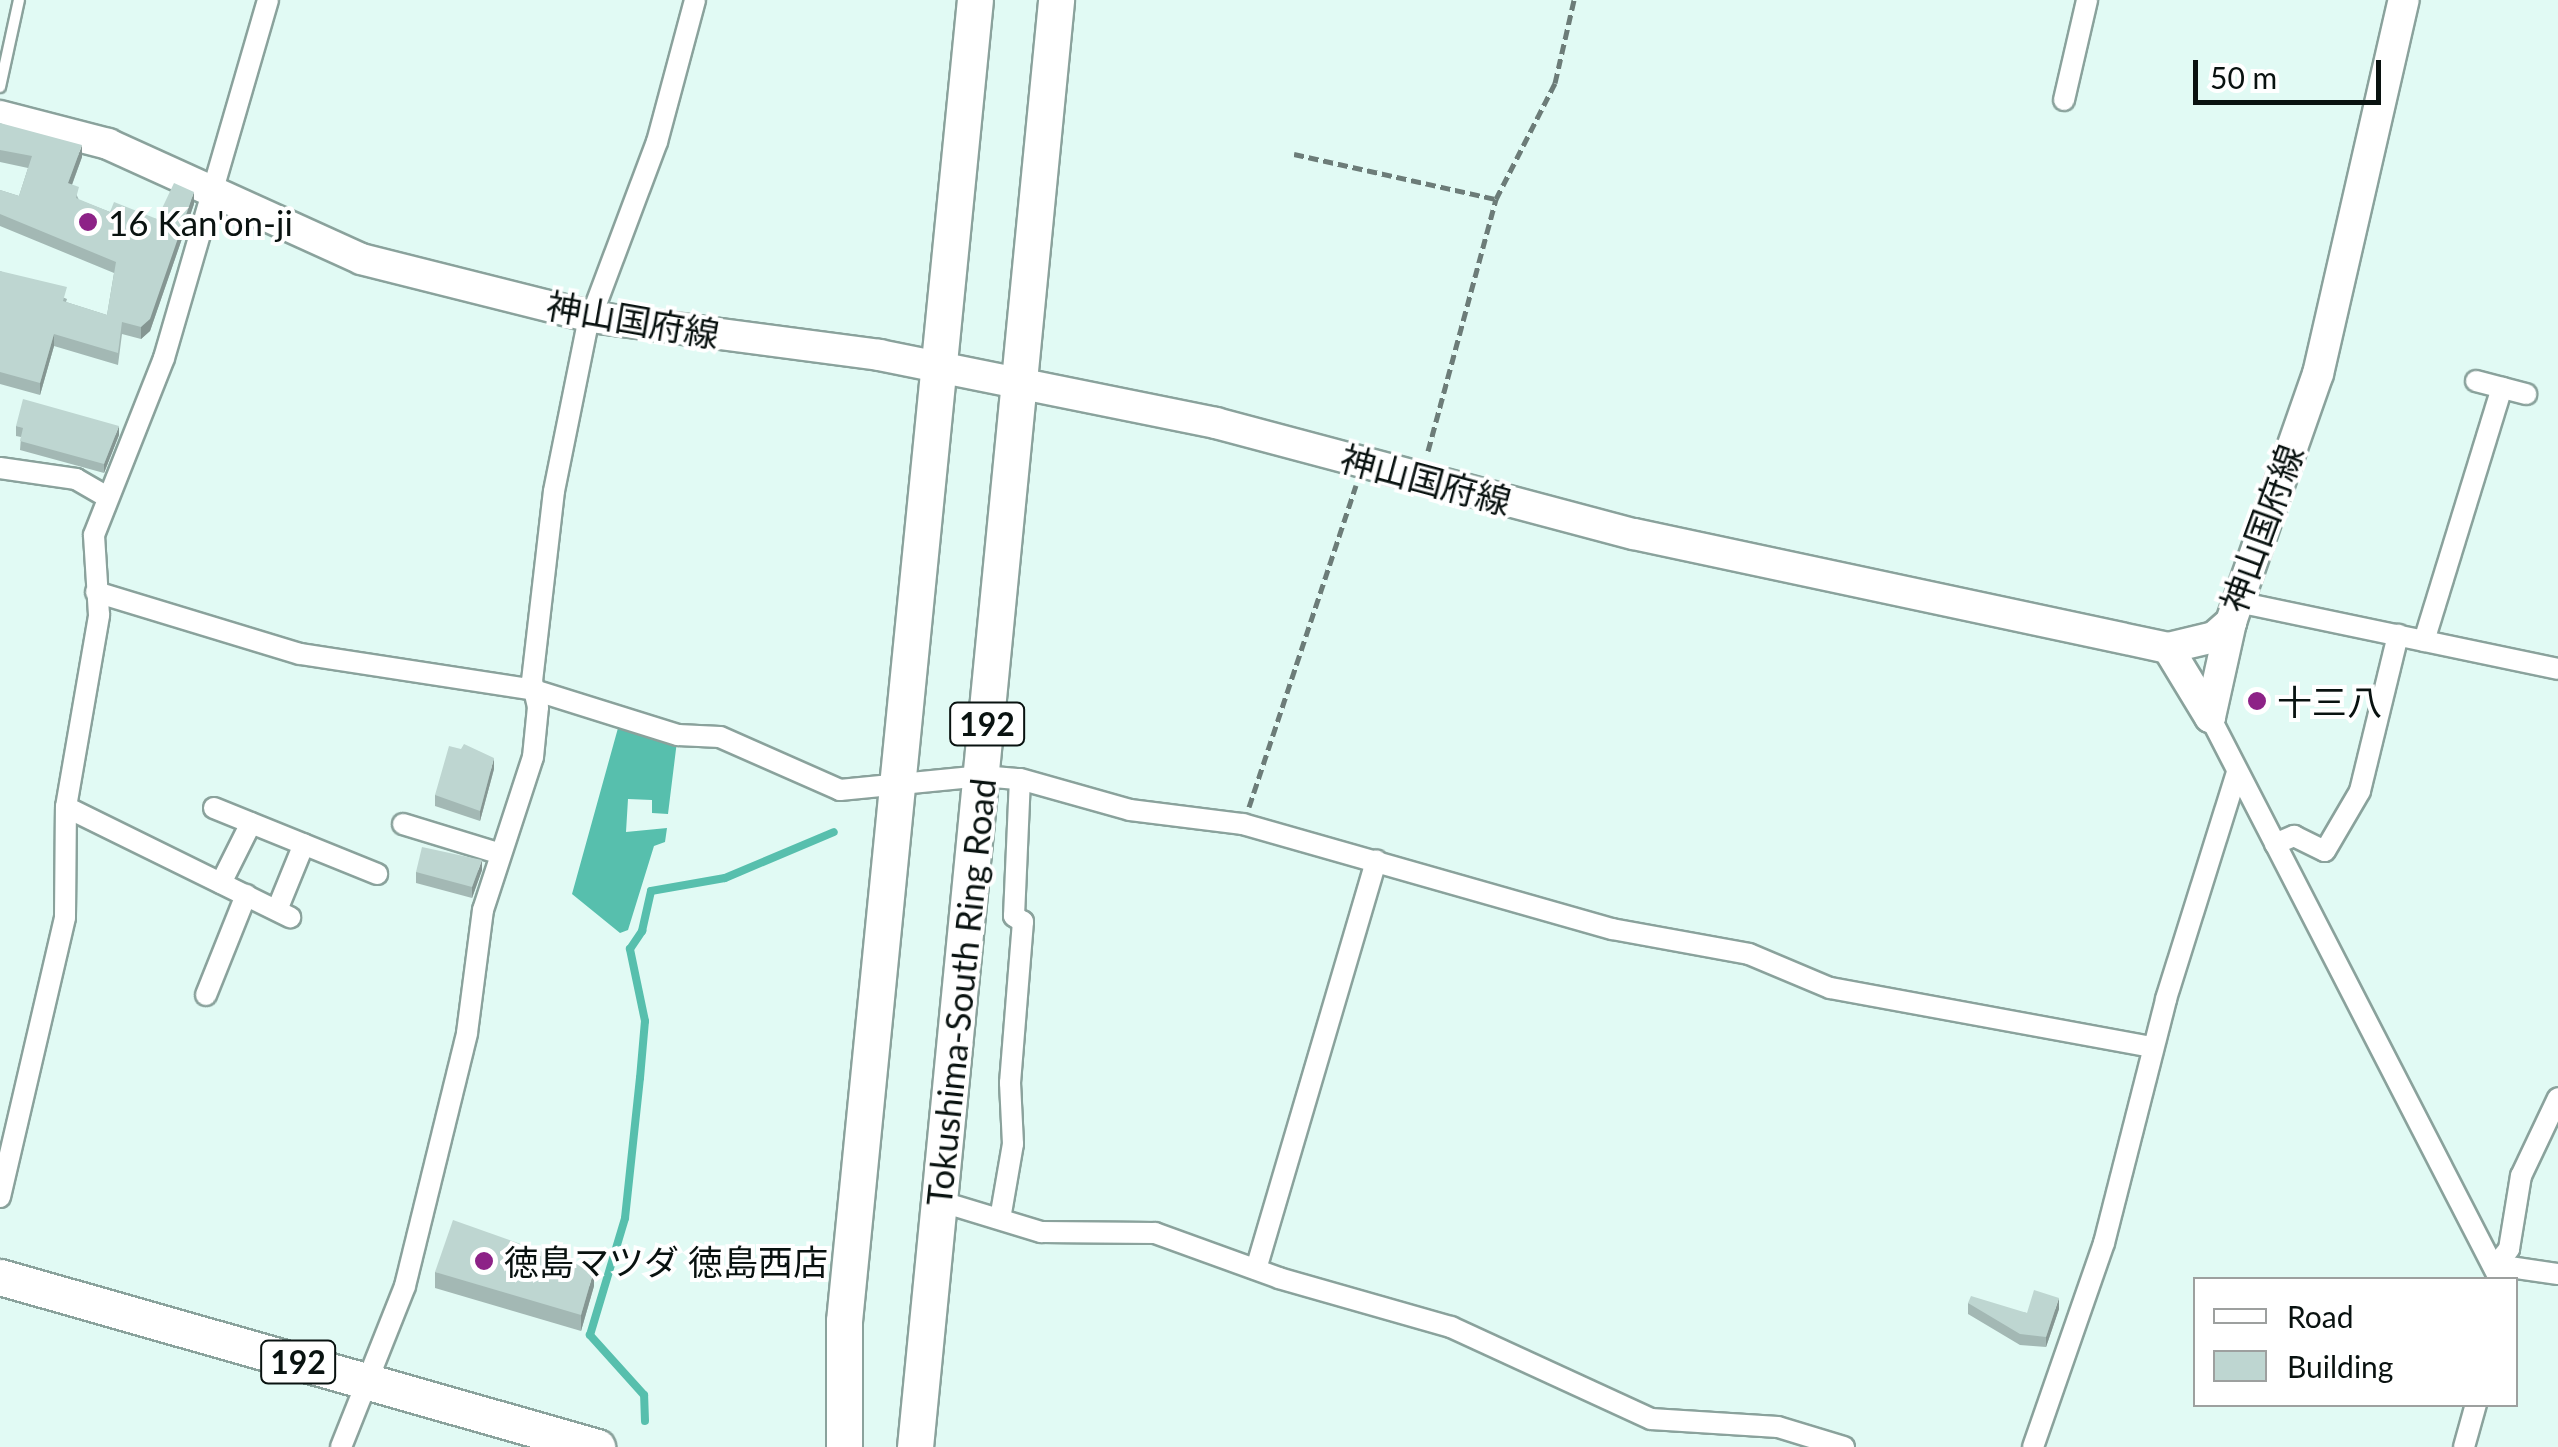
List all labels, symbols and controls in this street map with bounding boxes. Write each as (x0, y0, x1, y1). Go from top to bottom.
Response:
scale bar (2198, 40, 2386, 102)
text: 50 m (2210, 59, 2277, 95)
place label: 16 Kan'on-ji (108, 201, 293, 243)
marker: 16 Kan'on-ji (77, 211, 99, 233)
street label: 神山国府線 (543, 283, 723, 355)
street label: 神山国府線 (1336, 436, 1516, 522)
street label: 神山国府線 (2211, 439, 2311, 617)
place label: 十三八 (2277, 680, 2382, 722)
marker: 十三八 (2246, 690, 2268, 712)
road number: 192 (947, 697, 1027, 751)
street label: Tokushima-South Ring Road (917, 776, 1003, 1208)
place label: 徳島マツダ 徳島西店 (504, 1240, 828, 1282)
marker: 徳島マツダ 徳島西店 (473, 1250, 495, 1272)
legend (2193, 1277, 2518, 1407)
text: Road (2287, 1298, 2354, 1334)
road number: 192 (258, 1335, 338, 1389)
text: Building (2287, 1348, 2393, 1384)

